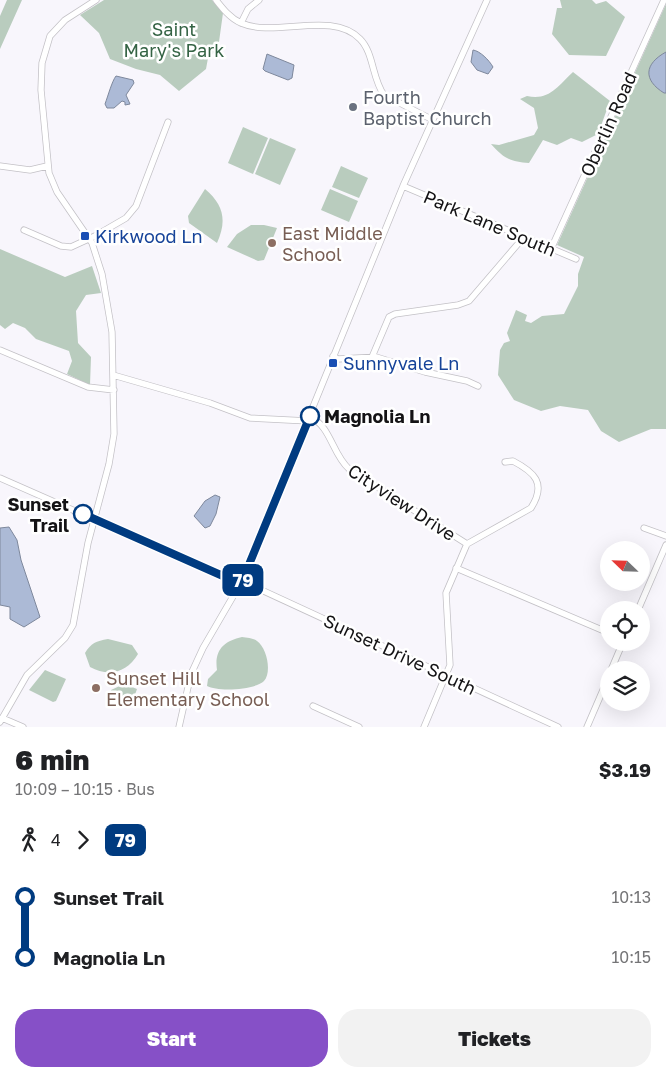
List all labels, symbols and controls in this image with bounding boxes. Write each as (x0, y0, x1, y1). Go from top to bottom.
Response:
park label: Saint Mary's Park (124, 18, 224, 61)
street label: Oberlin Road (575, 68, 641, 180)
place label: Fourth Baptist Church (363, 86, 491, 129)
marker: Fourth Baptist Church (347, 101, 359, 113)
street label: Park Lane South (421, 185, 559, 261)
place label: East Middle School (282, 222, 383, 265)
place label: Kirkwood Ln (95, 225, 203, 247)
marker: Kirkwood Ln (79, 230, 91, 242)
marker: East Middle School (266, 237, 278, 249)
place label: Sunnyvale Ln (343, 352, 459, 374)
marker: Sunnyvale Ln (327, 357, 339, 369)
place label: Magnolia Ln (324, 405, 430, 427)
marker: Magnolia Ln (300, 406, 320, 426)
street label: Cityview Drive (344, 459, 460, 545)
place label: Sunset Trail (8, 493, 69, 536)
marker: Sunset Trail (73, 504, 93, 524)
north arrow (600, 541, 650, 591)
map controls (600, 541, 650, 711)
line badge: 79 (220, 564, 266, 596)
text: 79 (232, 569, 254, 591)
button: locate (600, 601, 650, 651)
street label: Sunset Drive South (320, 609, 480, 699)
button: layers (600, 661, 650, 711)
place label: Sunset Hill Elementary School (106, 667, 270, 710)
marker: Sunset Hill Elementary School (90, 682, 102, 694)
text: 6 min (15, 743, 90, 776)
text: $3.19 (599, 758, 651, 781)
text: 10:09 – 10:15 · Bus (15, 779, 155, 799)
icon: walk (15, 826, 43, 854)
icon: forward (69, 826, 97, 854)
text: 79 (115, 829, 136, 851)
text: 4 (51, 830, 61, 850)
text: Sunset Trail (53, 886, 164, 909)
text: 10:13 (611, 887, 651, 907)
text: Magnolia Ln (53, 946, 165, 969)
text: 10:15 (611, 947, 651, 967)
button: Start (15, 1009, 328, 1067)
button: Tickets (338, 1009, 651, 1067)

